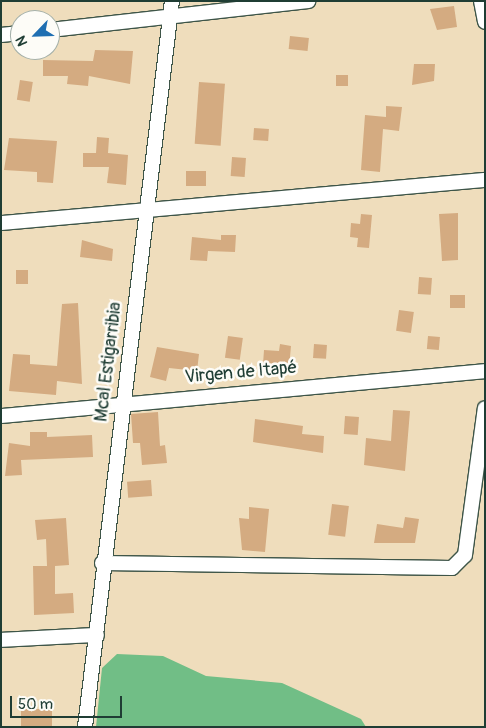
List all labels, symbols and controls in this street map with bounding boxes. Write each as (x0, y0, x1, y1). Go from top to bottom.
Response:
north arrow (10, 10, 60, 60)
text: N (12, 33, 31, 49)
street label: Mcal Estigarribia (91, 301, 127, 423)
street label: Virgen de Itapé (184, 357, 298, 389)
scale bar (12, 686, 125, 718)
text: 50 m (18, 695, 53, 714)

